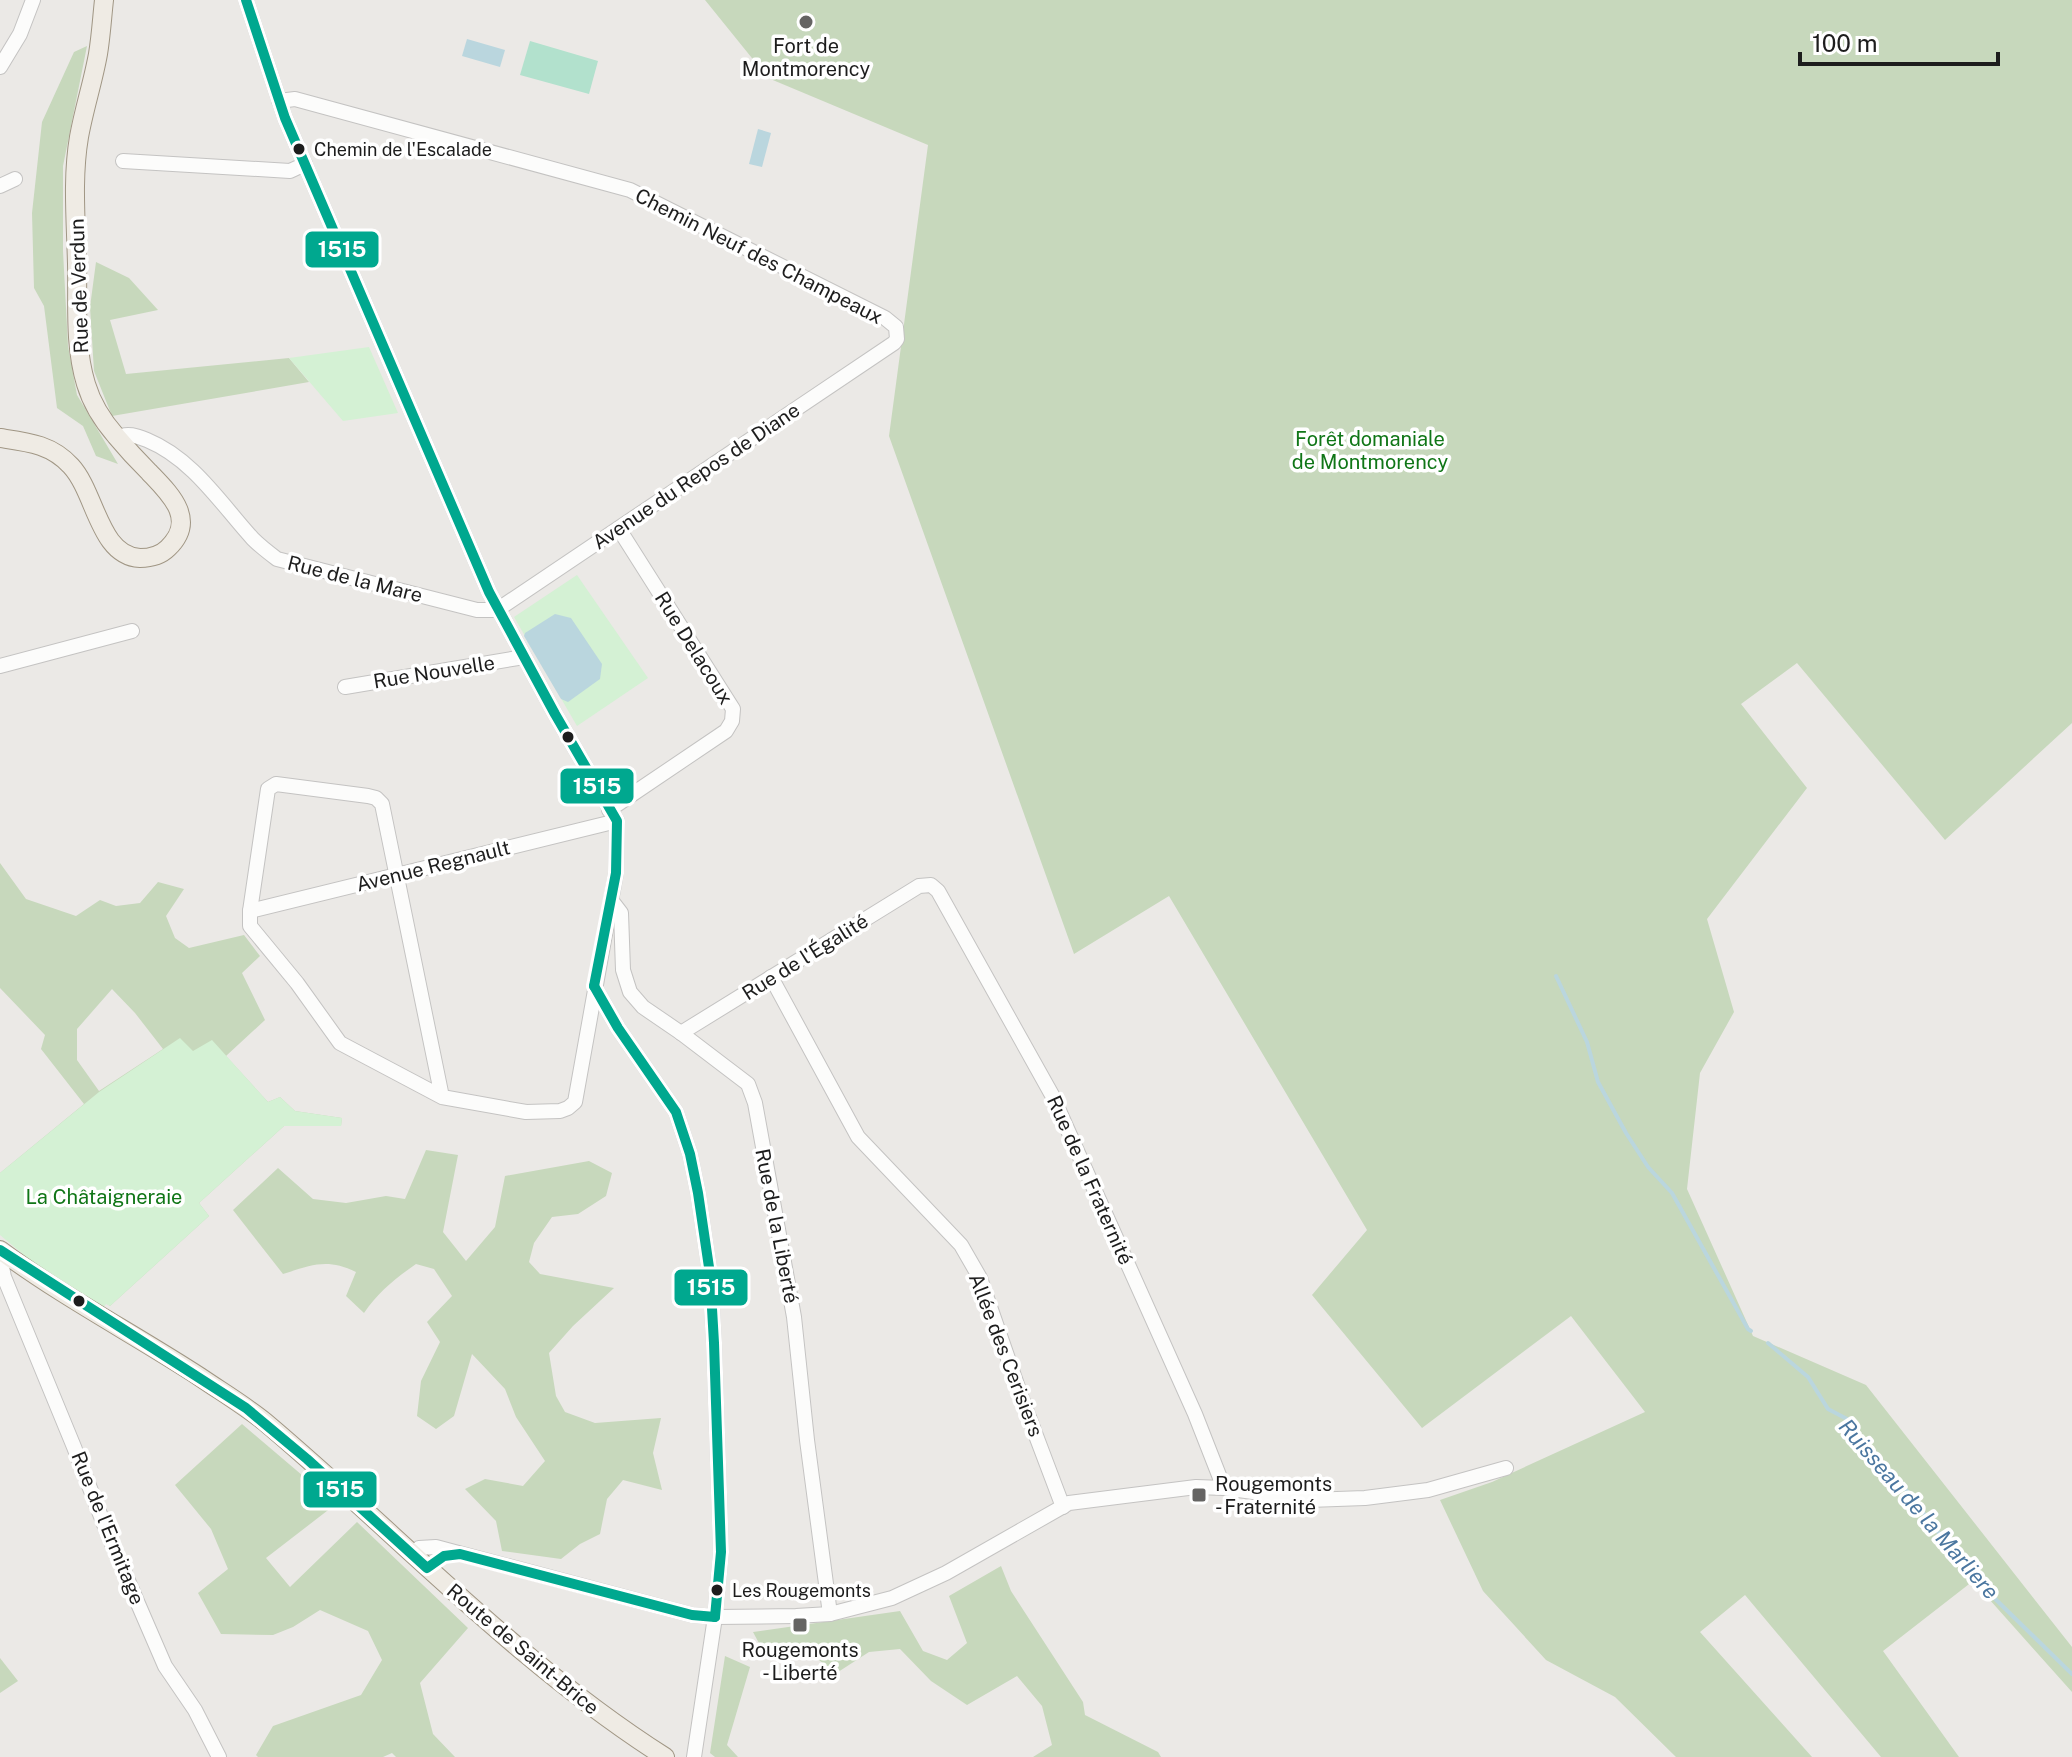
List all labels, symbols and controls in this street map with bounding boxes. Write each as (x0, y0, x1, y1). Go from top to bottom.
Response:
marker: Fort de Montmorency (797, 13, 815, 31)
scale bar (1800, 16, 1998, 66)
text: 100 m (1812, 29, 1878, 57)
place label: Fort de Montmorency (742, 34, 870, 81)
place label: Chemin de l'Escalade (314, 139, 492, 160)
marker: Chemin de l'Escalade (291, 141, 307, 157)
street label: Chemin Neuf des Champeaux (631, 183, 887, 329)
street label: Rue de Verdun (65, 218, 93, 354)
line badge: 1515 (304, 230, 380, 269)
text: 1515 (318, 236, 366, 262)
street label: Avenue du Repos de Diane (588, 398, 804, 554)
park label: Forêt domaniale de Montmorency (1292, 427, 1448, 474)
street label: Rue de la Mare (285, 551, 425, 607)
street label: Rue Delacoux (650, 587, 738, 709)
street label: Rue Nouvelle (372, 651, 496, 693)
unlabelled marker (560, 729, 576, 745)
line badge: 1515 (559, 767, 635, 805)
text: 1515 (573, 773, 621, 799)
street label: Avenue Regnault (354, 835, 512, 897)
street label: Rue de l'Égalité (737, 908, 872, 1005)
street label: Rue de la Fraternité (1042, 1092, 1138, 1268)
street label: Rue de la Liberté (750, 1147, 804, 1305)
park label: La Châtaigneraie (26, 1185, 182, 1209)
line badge: 1515 (673, 1268, 749, 1307)
street label: Allée des Cerisiers (964, 1270, 1048, 1440)
text: 1515 (687, 1274, 735, 1300)
unlabelled marker (71, 1293, 87, 1309)
water label: Ruisseau de la Marliere (1834, 1414, 2004, 1604)
street label: Rue de l'Ermitage (66, 1448, 150, 1608)
line badge: 1515 (302, 1470, 378, 1509)
place label: Rougemonts - Fraternité (1215, 1472, 1332, 1519)
text: 1515 (316, 1476, 364, 1502)
marker: Rougemonts - Fraternité (1190, 1486, 1208, 1504)
street label: Route de Saint-Brice (442, 1578, 604, 1720)
place label: Les Rougemonts (732, 1580, 871, 1601)
marker: Les Rougemonts (709, 1582, 725, 1598)
marker: Rougemonts - Liberté (791, 1616, 809, 1634)
place label: Rougemonts - Liberté (741, 1638, 859, 1685)

